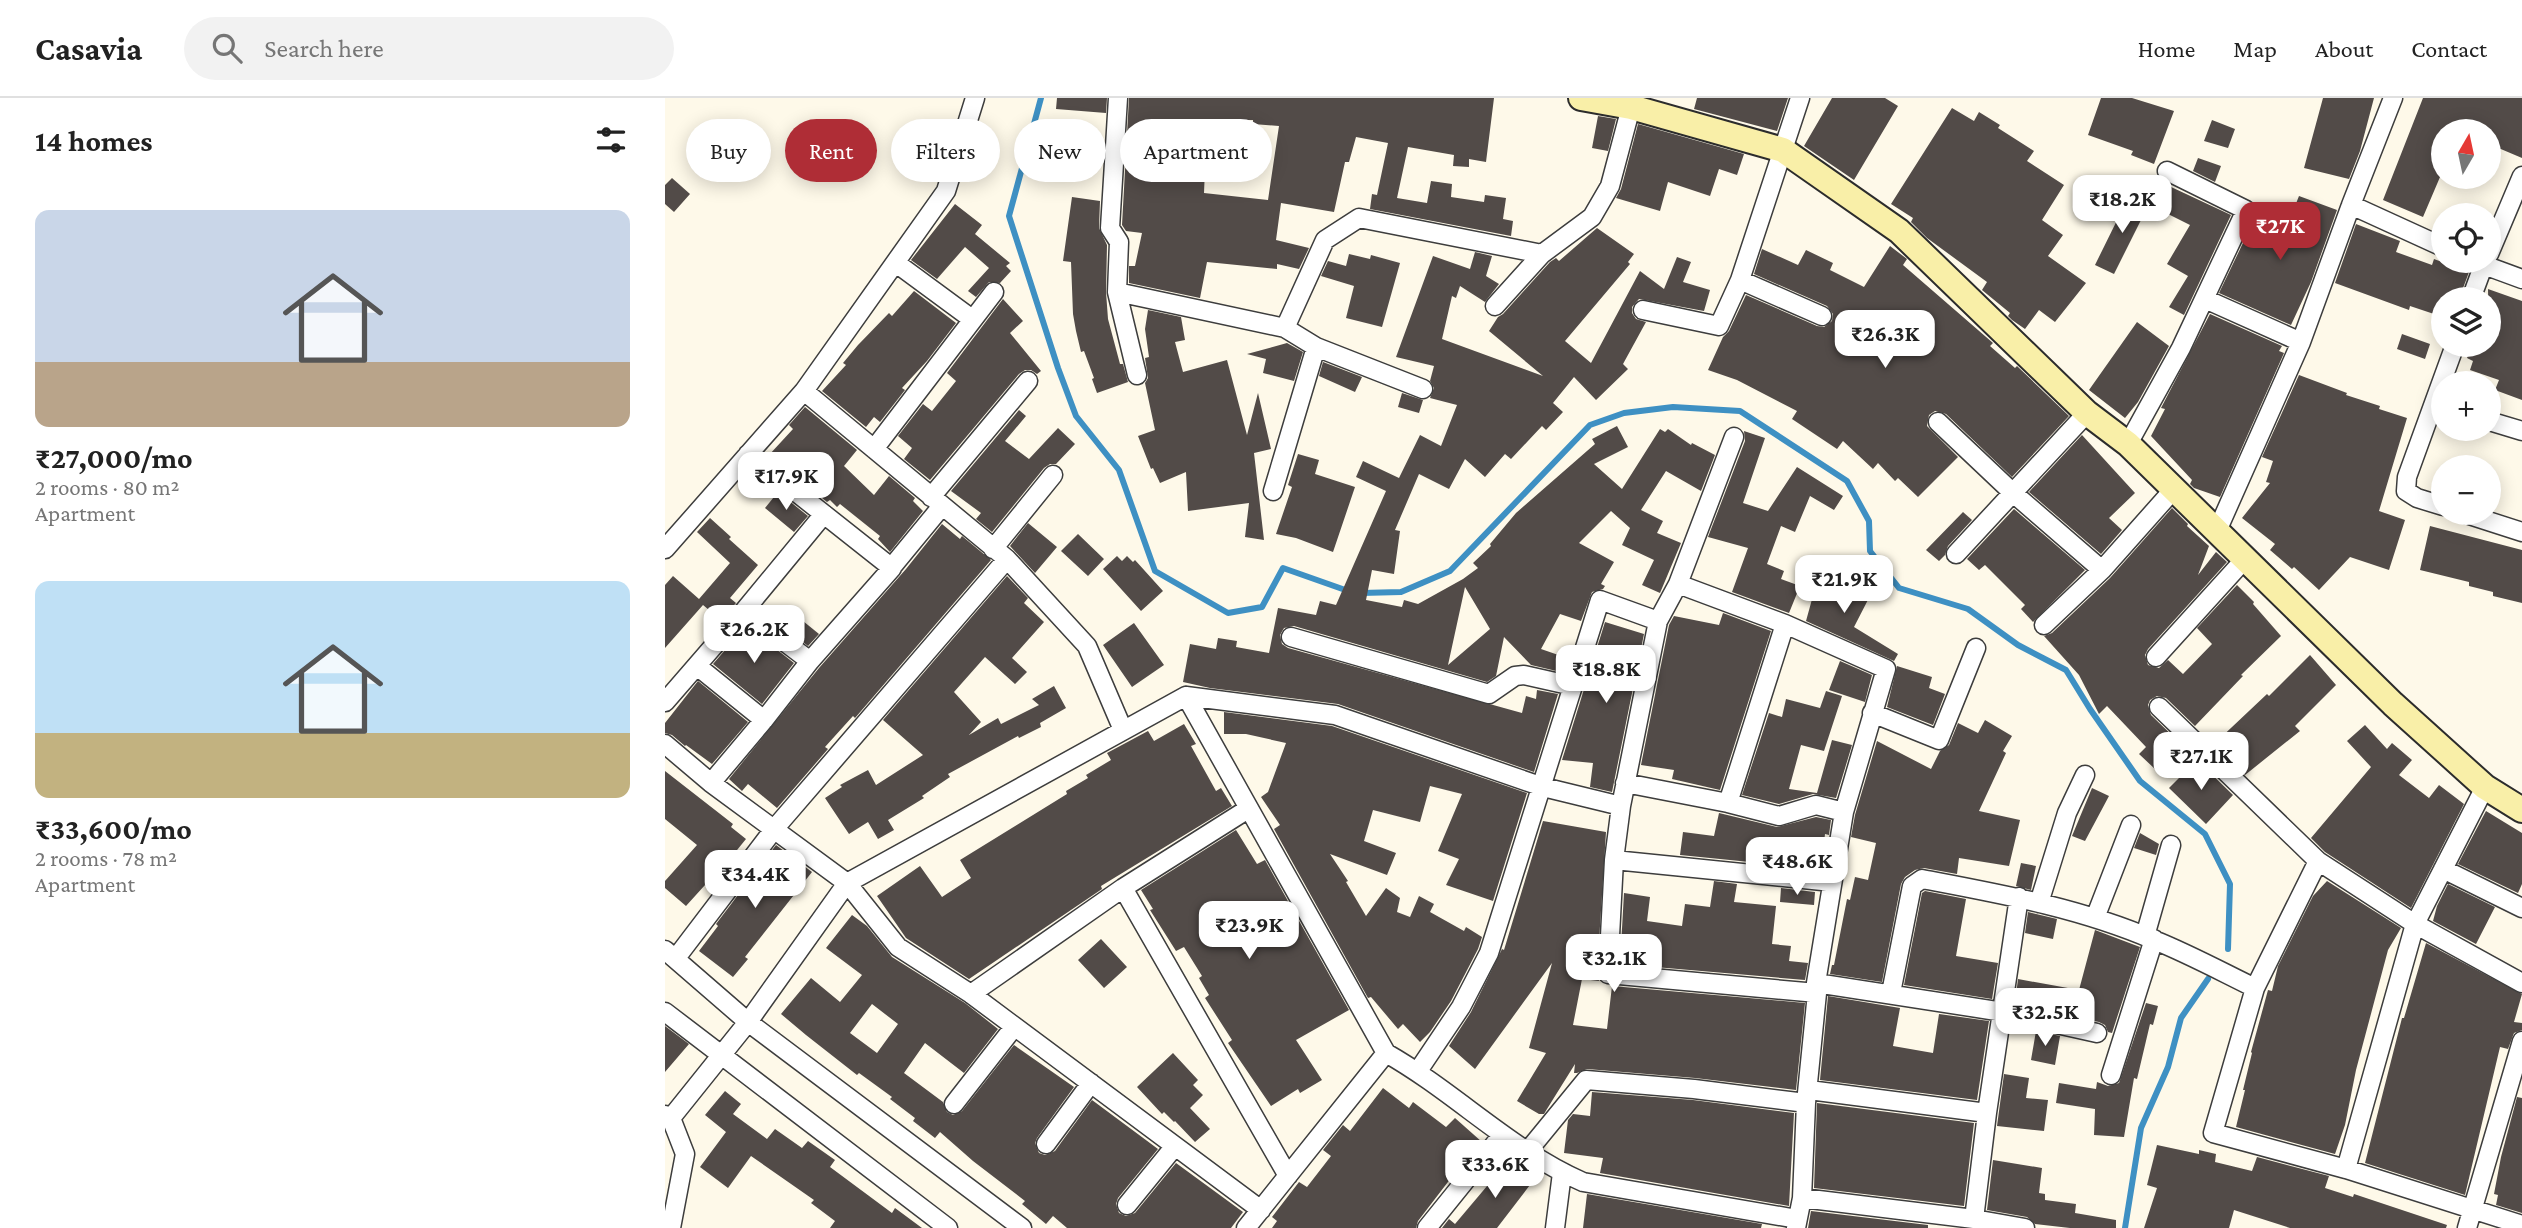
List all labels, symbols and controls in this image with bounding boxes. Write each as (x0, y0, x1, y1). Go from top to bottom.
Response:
search box (184, 17, 674, 80)
icon: search (208, 29, 246, 67)
text: Casavia (35, 30, 142, 67)
text: Search here (264, 34, 384, 63)
text: Home (2138, 35, 2195, 62)
text: Map (2233, 35, 2277, 62)
text: About (2315, 35, 2373, 62)
text: Contact (2411, 35, 2487, 62)
chip: Buy (686, 119, 771, 182)
chip: Rent (785, 119, 877, 182)
chip: Filters (891, 119, 1000, 182)
chip: New (1014, 119, 1106, 182)
chip: Apartment (1120, 119, 1272, 182)
north arrow (2431, 119, 2501, 189)
map controls (2431, 119, 2501, 525)
icon: filters (592, 121, 630, 159)
text: 14 homes (35, 124, 153, 157)
pin: ₹18.2K (2065, 176, 2179, 235)
text: ₹18.2K (2089, 185, 2155, 211)
pin: ₹27K (2239, 202, 2321, 262)
button: locate (2431, 203, 2501, 273)
text: ₹27K (2255, 212, 2305, 238)
icon: home (270, 255, 396, 381)
button: layers (2431, 287, 2501, 357)
pin: ₹26.3K (1828, 310, 1942, 370)
text: ₹26.3K (1851, 320, 1919, 346)
button: + (2431, 371, 2501, 441)
text: ₹27,000/mo (35, 441, 193, 474)
pin: ₹17.9K (729, 452, 843, 512)
button: − (2431, 455, 2501, 525)
text: ₹17.9K (754, 462, 818, 488)
text: 2 rooms · 80 m² (35, 474, 180, 500)
text: Apartment (35, 500, 135, 526)
pin: ₹21.9K (1787, 556, 1901, 615)
text: ₹21.9K (1811, 565, 1877, 591)
pin: ₹26.2K (697, 606, 811, 665)
text: ₹26.2K (720, 615, 788, 641)
icon: home (270, 626, 396, 752)
pin: ₹18.8K (1549, 646, 1663, 705)
text: ₹18.8K (1572, 655, 1640, 681)
pin: ₹27.1K (2144, 732, 2258, 792)
text: ₹27.1K (2170, 742, 2232, 768)
text: ₹33,600/mo (35, 812, 192, 845)
pin: ₹48.6K (1740, 838, 1854, 897)
text: 2 rooms · 78 m² (35, 845, 177, 871)
text: ₹48.6K (1762, 847, 1832, 873)
pin: ₹34.4K (698, 850, 812, 910)
text: ₹34.4K (721, 860, 789, 886)
text: Apartment (35, 871, 135, 897)
pin: ₹23.9K (1192, 902, 1306, 961)
text: ₹23.9K (1215, 911, 1283, 937)
pin: ₹32.1K (1557, 934, 1671, 994)
text: ₹32.1K (1582, 944, 1646, 970)
pin: ₹32.5K (1988, 988, 2102, 1048)
text: ₹32.5K (2012, 998, 2078, 1024)
pin: ₹33.6K (1438, 1140, 1552, 1200)
text: ₹33.6K (1461, 1150, 1529, 1176)

